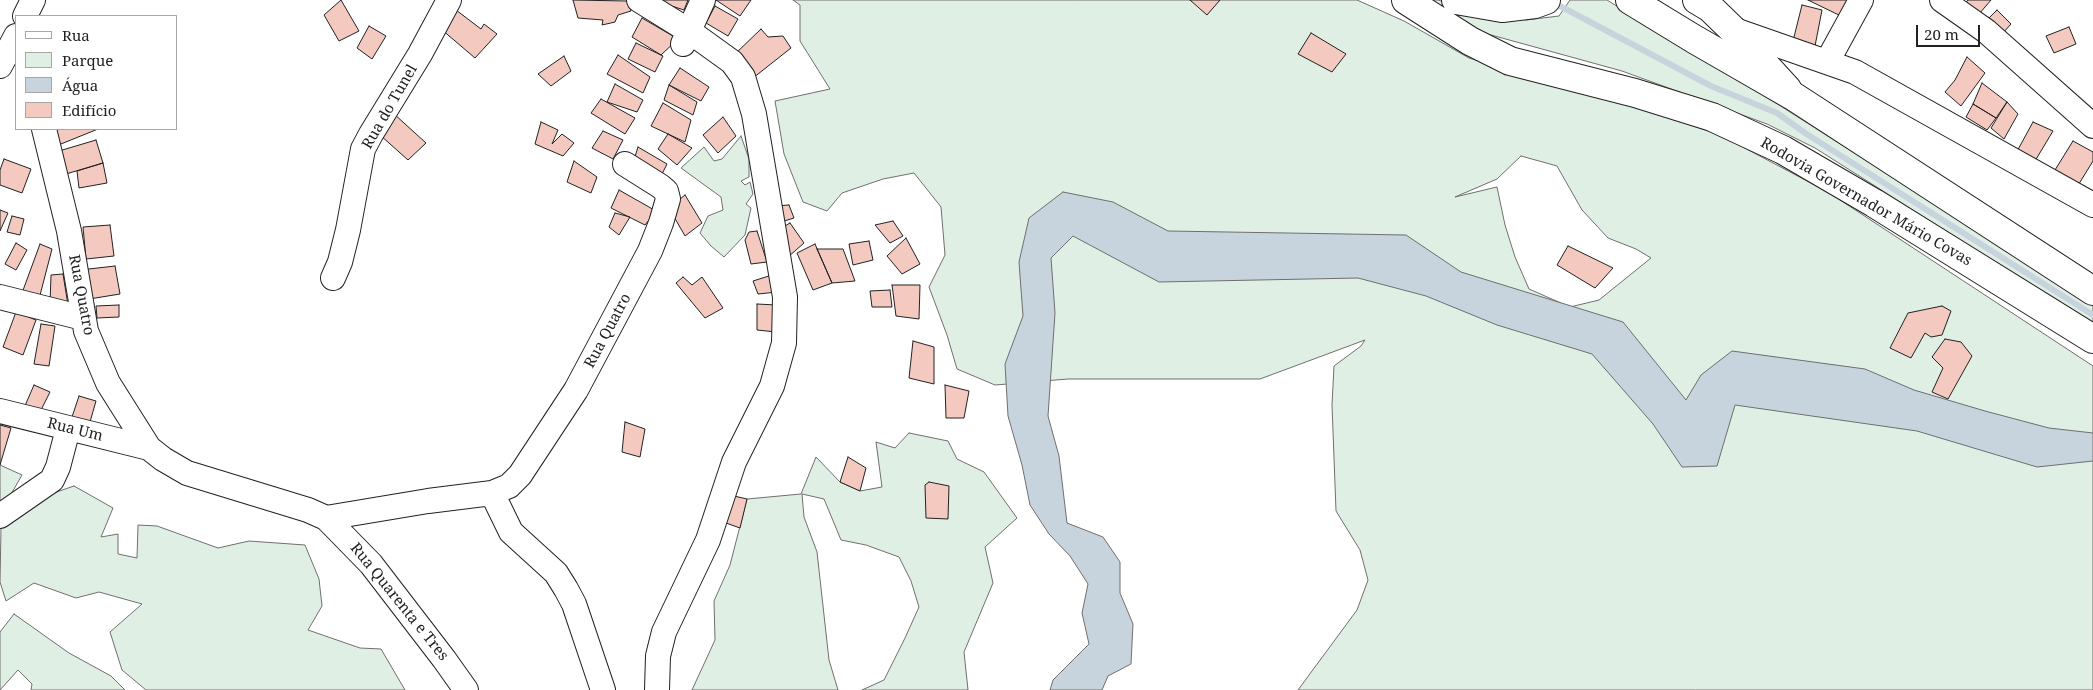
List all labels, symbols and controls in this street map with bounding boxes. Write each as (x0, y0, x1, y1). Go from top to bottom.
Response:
legend (15, 15, 178, 130)
scale bar (1918, 15, 1982, 47)
text: 20 m (1924, 24, 1959, 44)
text: Rua (62, 25, 90, 45)
text: Parque (62, 50, 113, 70)
street label: Rua do Tunel (359, 62, 421, 152)
text: Água (62, 75, 98, 95)
text: Edifício (62, 100, 117, 120)
street label: Rodovia Governador Mário Covas (1757, 134, 1975, 270)
street label: Rua Quatro (64, 253, 98, 337)
street label: Rua Quatro (581, 291, 635, 371)
street label: Rua Um (45, 414, 105, 446)
street label: Rua Quarenta e Tres (346, 540, 452, 664)

